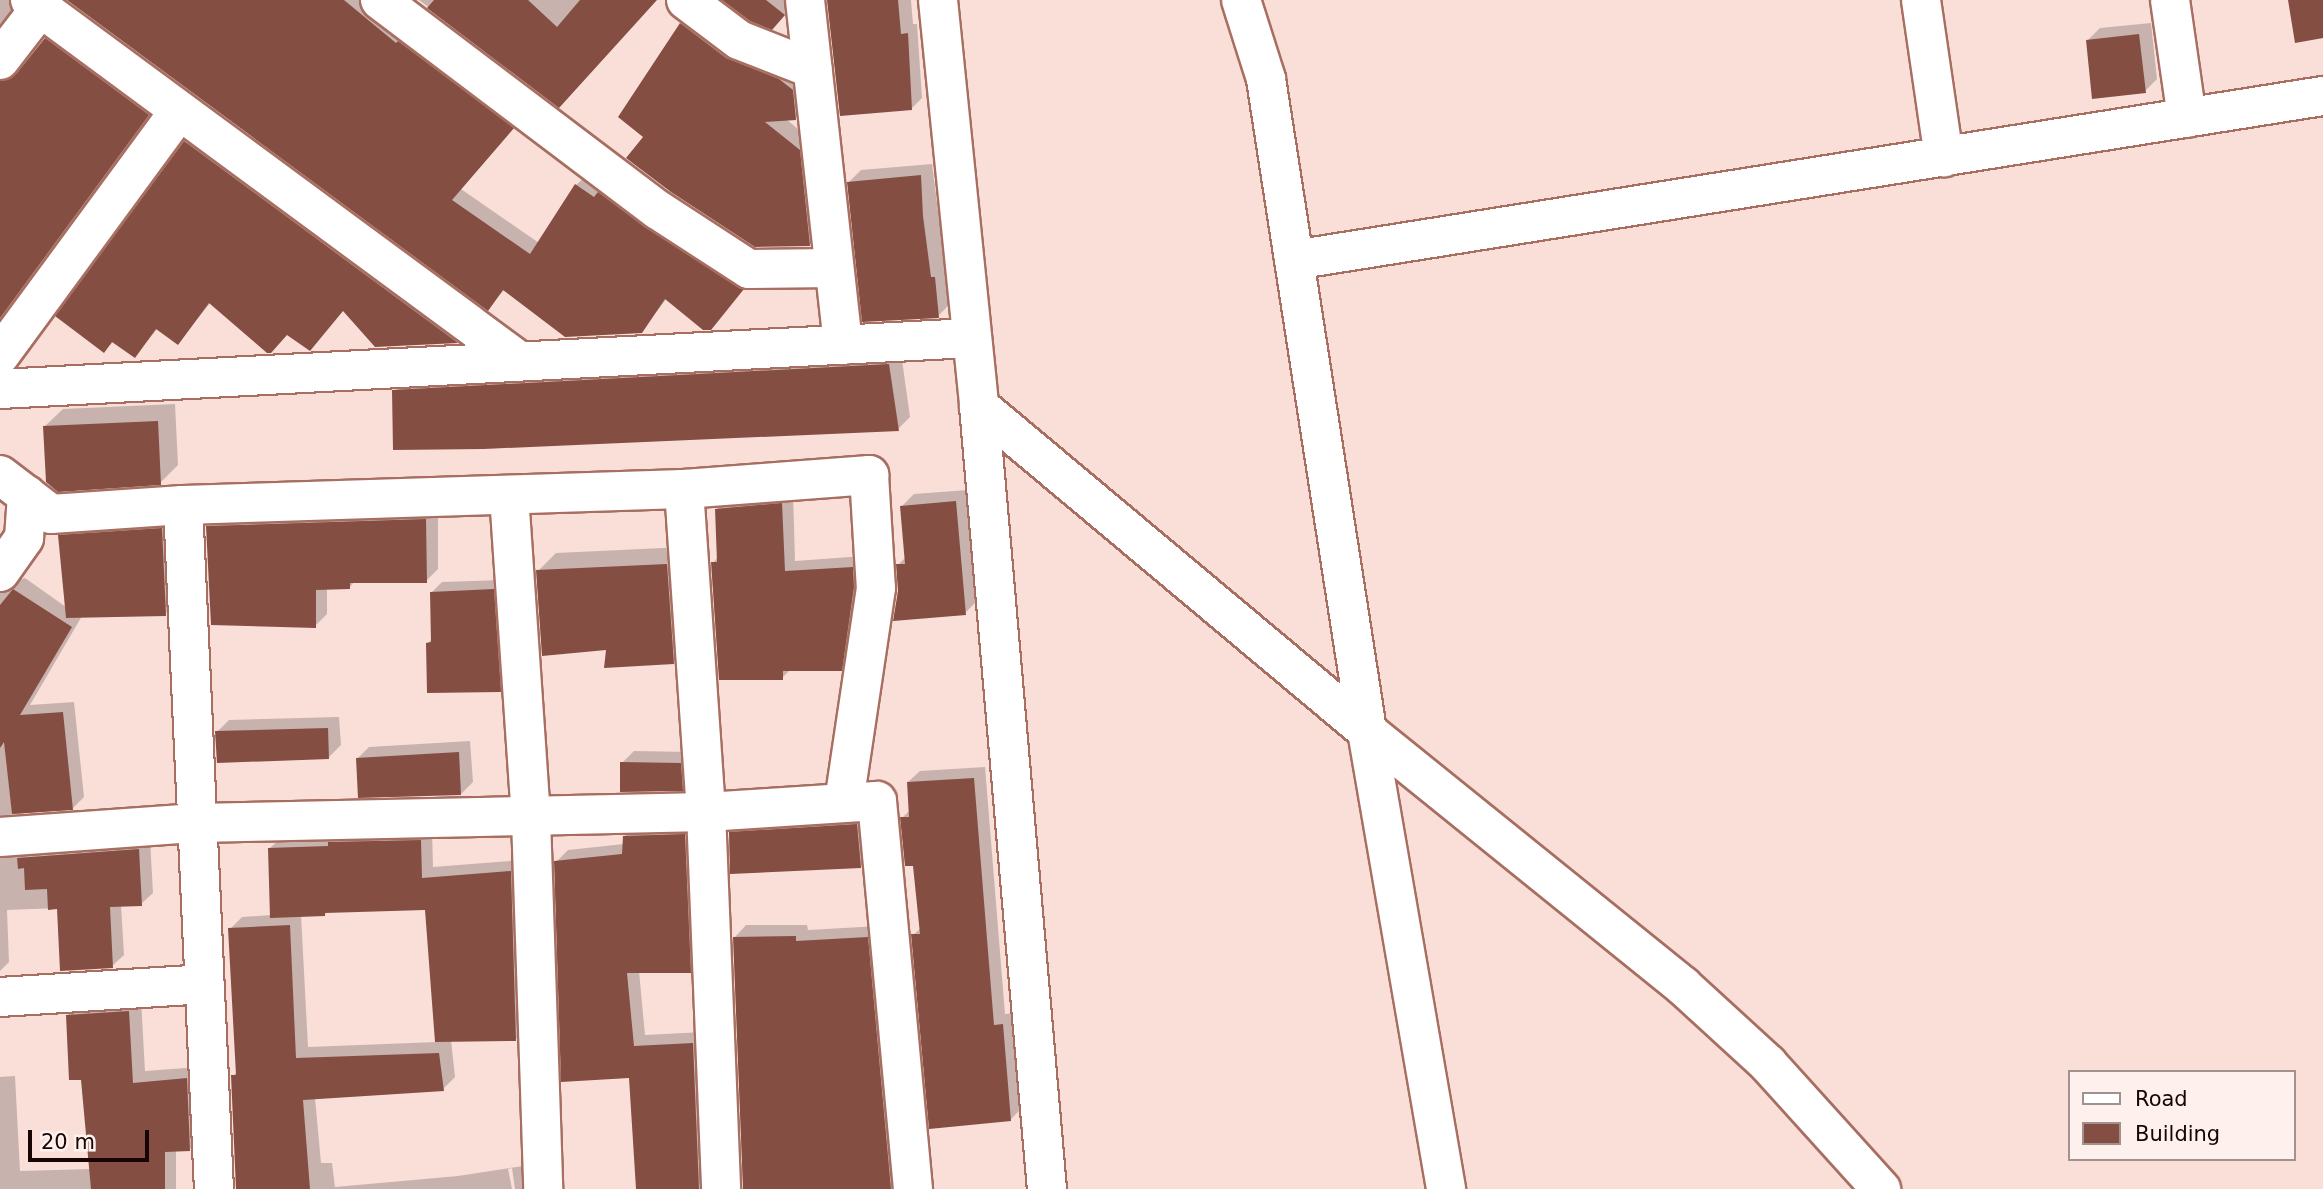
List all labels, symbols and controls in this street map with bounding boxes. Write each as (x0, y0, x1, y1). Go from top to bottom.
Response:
legend (2068, 1070, 2295, 1161)
text: Road (2135, 1087, 2188, 1111)
scale bar (32, 1116, 152, 1160)
text: Building (2135, 1122, 2220, 1146)
text: 20 m (41, 1130, 95, 1154)

